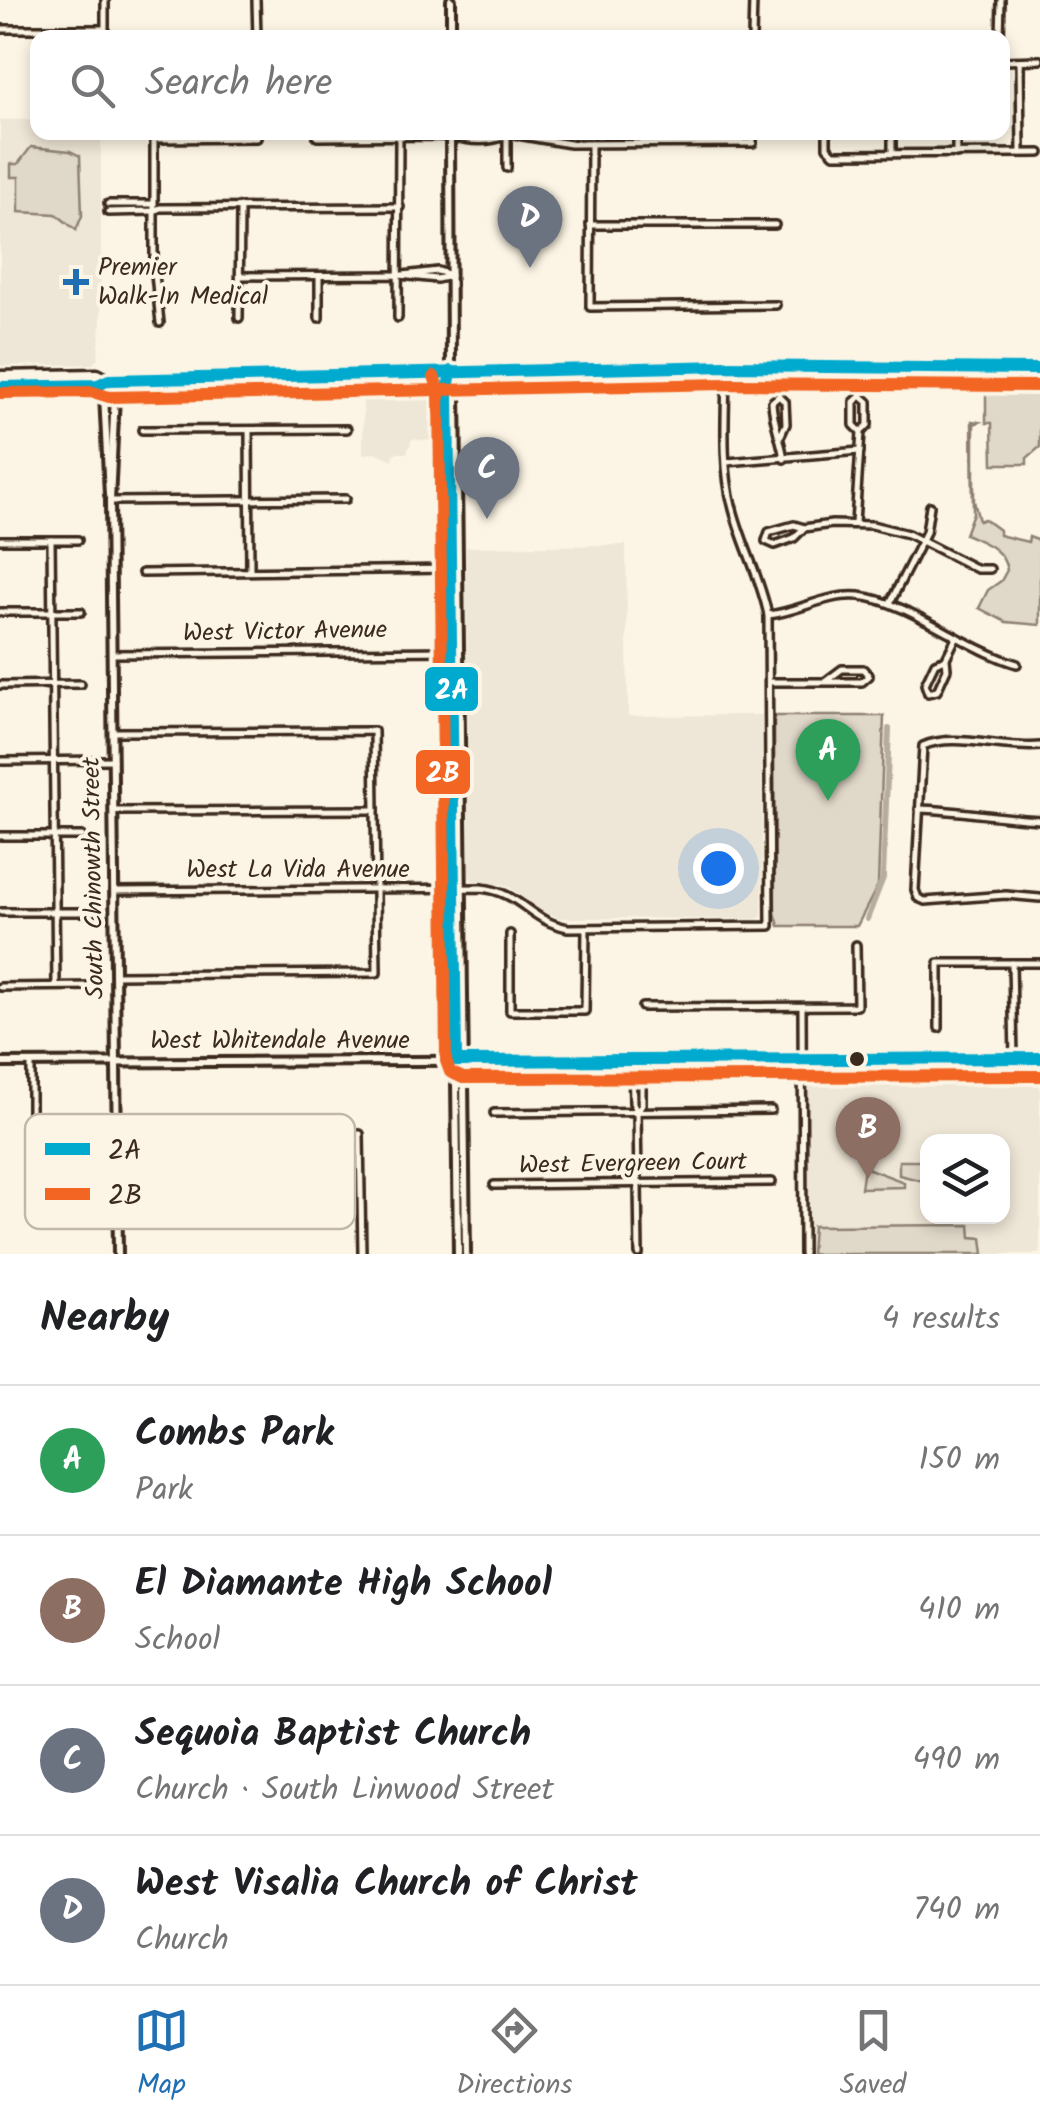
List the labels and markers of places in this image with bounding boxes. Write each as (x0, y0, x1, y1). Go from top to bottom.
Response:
pin: D (498, 186, 562, 268)
place label: Premier Walk-In Medical (98, 248, 268, 317)
marker: Premier Walk-In Medical (63, 269, 89, 295)
pin: C (454, 436, 520, 519)
pin: A (796, 718, 860, 801)
unlabelled marker (847, 1049, 867, 1069)
pin: B (836, 1096, 900, 1179)

